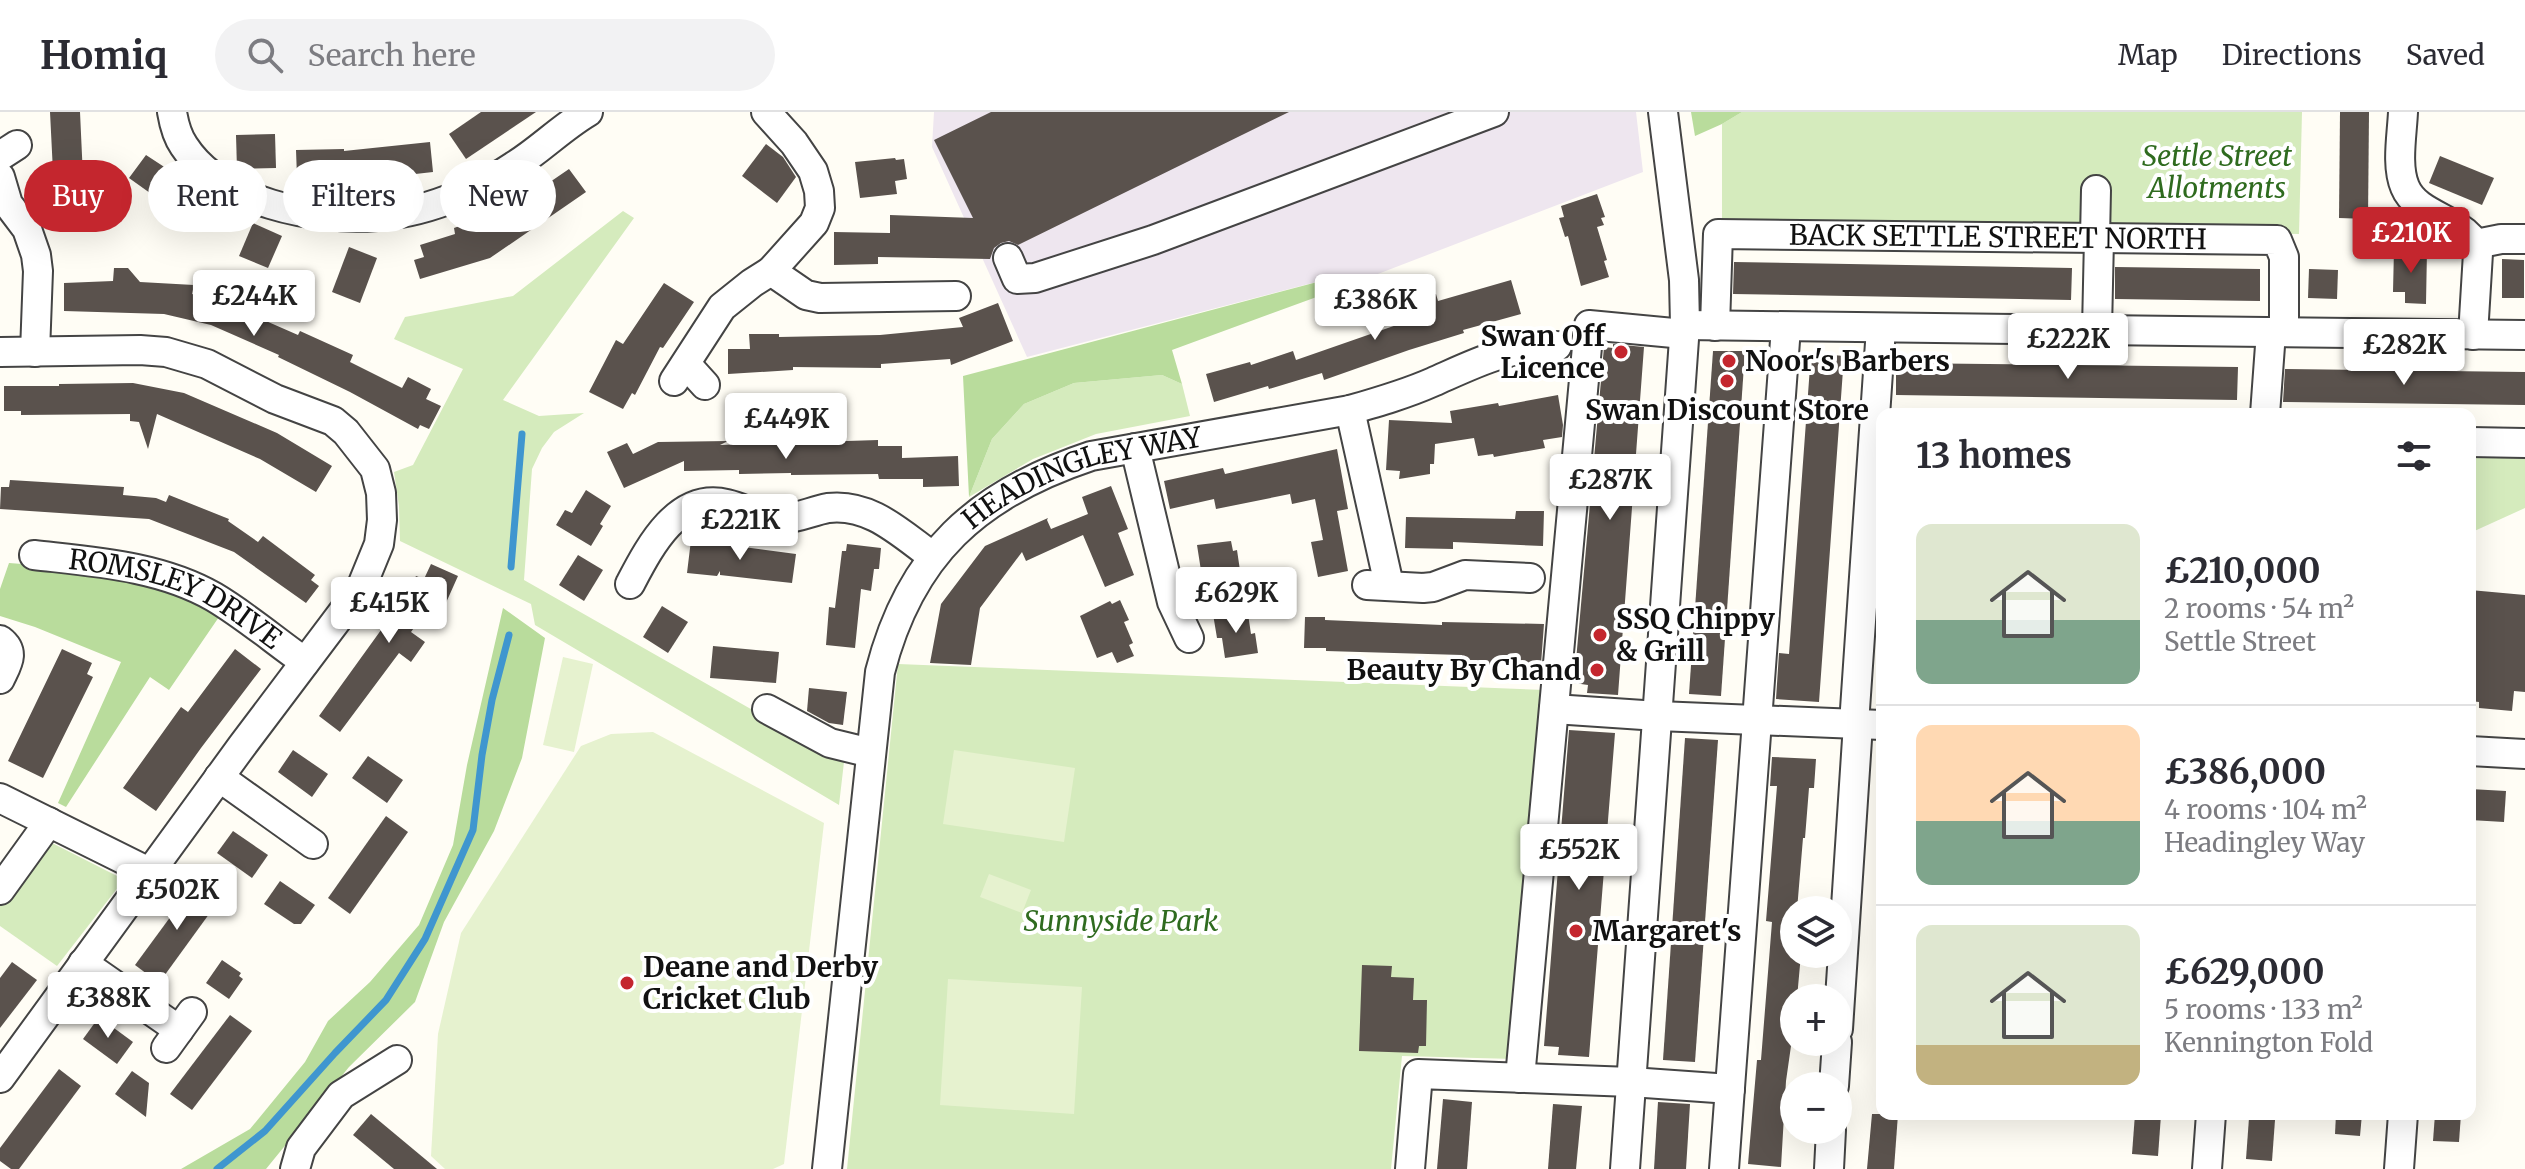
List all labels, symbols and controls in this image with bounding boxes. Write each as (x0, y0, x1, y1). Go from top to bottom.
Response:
search box (215, 19, 775, 91)
text: Homiq (40, 32, 167, 79)
icon: search (243, 33, 287, 77)
text: Search here (307, 36, 476, 74)
text: Map (2118, 37, 2178, 73)
text: Directions (2222, 37, 2362, 73)
text: Saved (2406, 37, 2485, 73)
park label: Settle Street Allotments (2142, 138, 2292, 206)
chip: Buy (24, 160, 132, 232)
chip: Rent (148, 160, 267, 232)
chip: Filters (283, 160, 424, 232)
chip: New (440, 160, 556, 232)
pin: £210K (2355, 207, 2467, 275)
text: £210K (2371, 216, 2451, 249)
street label: BACK SETTLE STREET NORTH (1789, 217, 2207, 257)
pin: £244K (198, 270, 310, 338)
pin: £386K (1319, 274, 1431, 342)
text: £244K (211, 279, 297, 312)
text: £386K (1333, 283, 1417, 316)
pin: £222K (2012, 313, 2124, 381)
place label: Swan Off Licence (1480, 318, 1607, 386)
pin: £282K (2348, 319, 2460, 387)
text: £222K (2026, 322, 2110, 355)
text: £282K (2362, 328, 2446, 361)
marker: Swan Off Licence (1612, 343, 1630, 361)
place label: Noor's Barbers (1745, 343, 1950, 379)
marker: Noor's Barbers (1720, 352, 1738, 370)
marker: Swan Discount Store (1718, 372, 1736, 390)
place label: Swan Discount Store (1585, 392, 1869, 428)
pin: £449K (730, 393, 842, 461)
text: £449K (743, 402, 829, 435)
street label: HEADINGLEY WAY (955, 419, 1205, 537)
icon: filters (2392, 434, 2436, 478)
text: 13 homes (1916, 435, 2072, 477)
pin: £287K (1554, 454, 1666, 522)
text: £287K (1568, 463, 1652, 496)
pin: £221K (684, 494, 796, 562)
text: £221K (700, 503, 780, 536)
street label: ROMSLEY DRIVE (67, 541, 289, 657)
text: £210,000 (2164, 550, 2321, 592)
icon: home (1980, 556, 2076, 652)
pin: £629K (1180, 567, 1292, 635)
text: £629K (1194, 576, 1278, 609)
pin: £415K (333, 577, 445, 645)
text: £415K (349, 586, 429, 619)
text: 2 rooms · 54 m² (2164, 592, 2354, 625)
place label: SSQ Chippy & Grill (1616, 601, 1775, 669)
text: Settle Street (2164, 625, 2316, 658)
marker: SSQ Chippy & Grill (1591, 626, 1609, 644)
place label: Beauty By Chand (1347, 652, 1581, 688)
marker: Beauty By Chand (1588, 661, 1606, 679)
text: £386,000 (2164, 751, 2326, 793)
icon: home (1980, 757, 2076, 853)
text: 4 rooms · 104 m² (2164, 793, 2367, 826)
pin: £552K (1523, 824, 1635, 892)
text: Headingley Way (2164, 826, 2365, 859)
text: £552K (1538, 833, 1620, 866)
pin: £502K (121, 864, 233, 932)
text: £502K (135, 873, 219, 906)
map controls (1780, 896, 1852, 1144)
button: layers (1780, 896, 1852, 968)
park label: Sunnyside Park (1024, 903, 1218, 939)
place label: Margaret's (1592, 913, 1741, 949)
marker: Margaret's (1567, 922, 1585, 940)
place label: Deane and Derby Cricket Club (643, 949, 878, 1017)
text: £629,000 (2164, 951, 2324, 993)
icon: home (1980, 957, 2076, 1053)
pin: £388K (52, 972, 164, 1040)
marker: Deane and Derby Cricket Club (618, 974, 636, 992)
text: £388K (66, 981, 150, 1014)
button: + (1780, 984, 1852, 1056)
text: 5 rooms · 133 m² (2164, 993, 2363, 1026)
text: Kennington Fold (2164, 1026, 2373, 1059)
button: − (1780, 1072, 1852, 1144)

